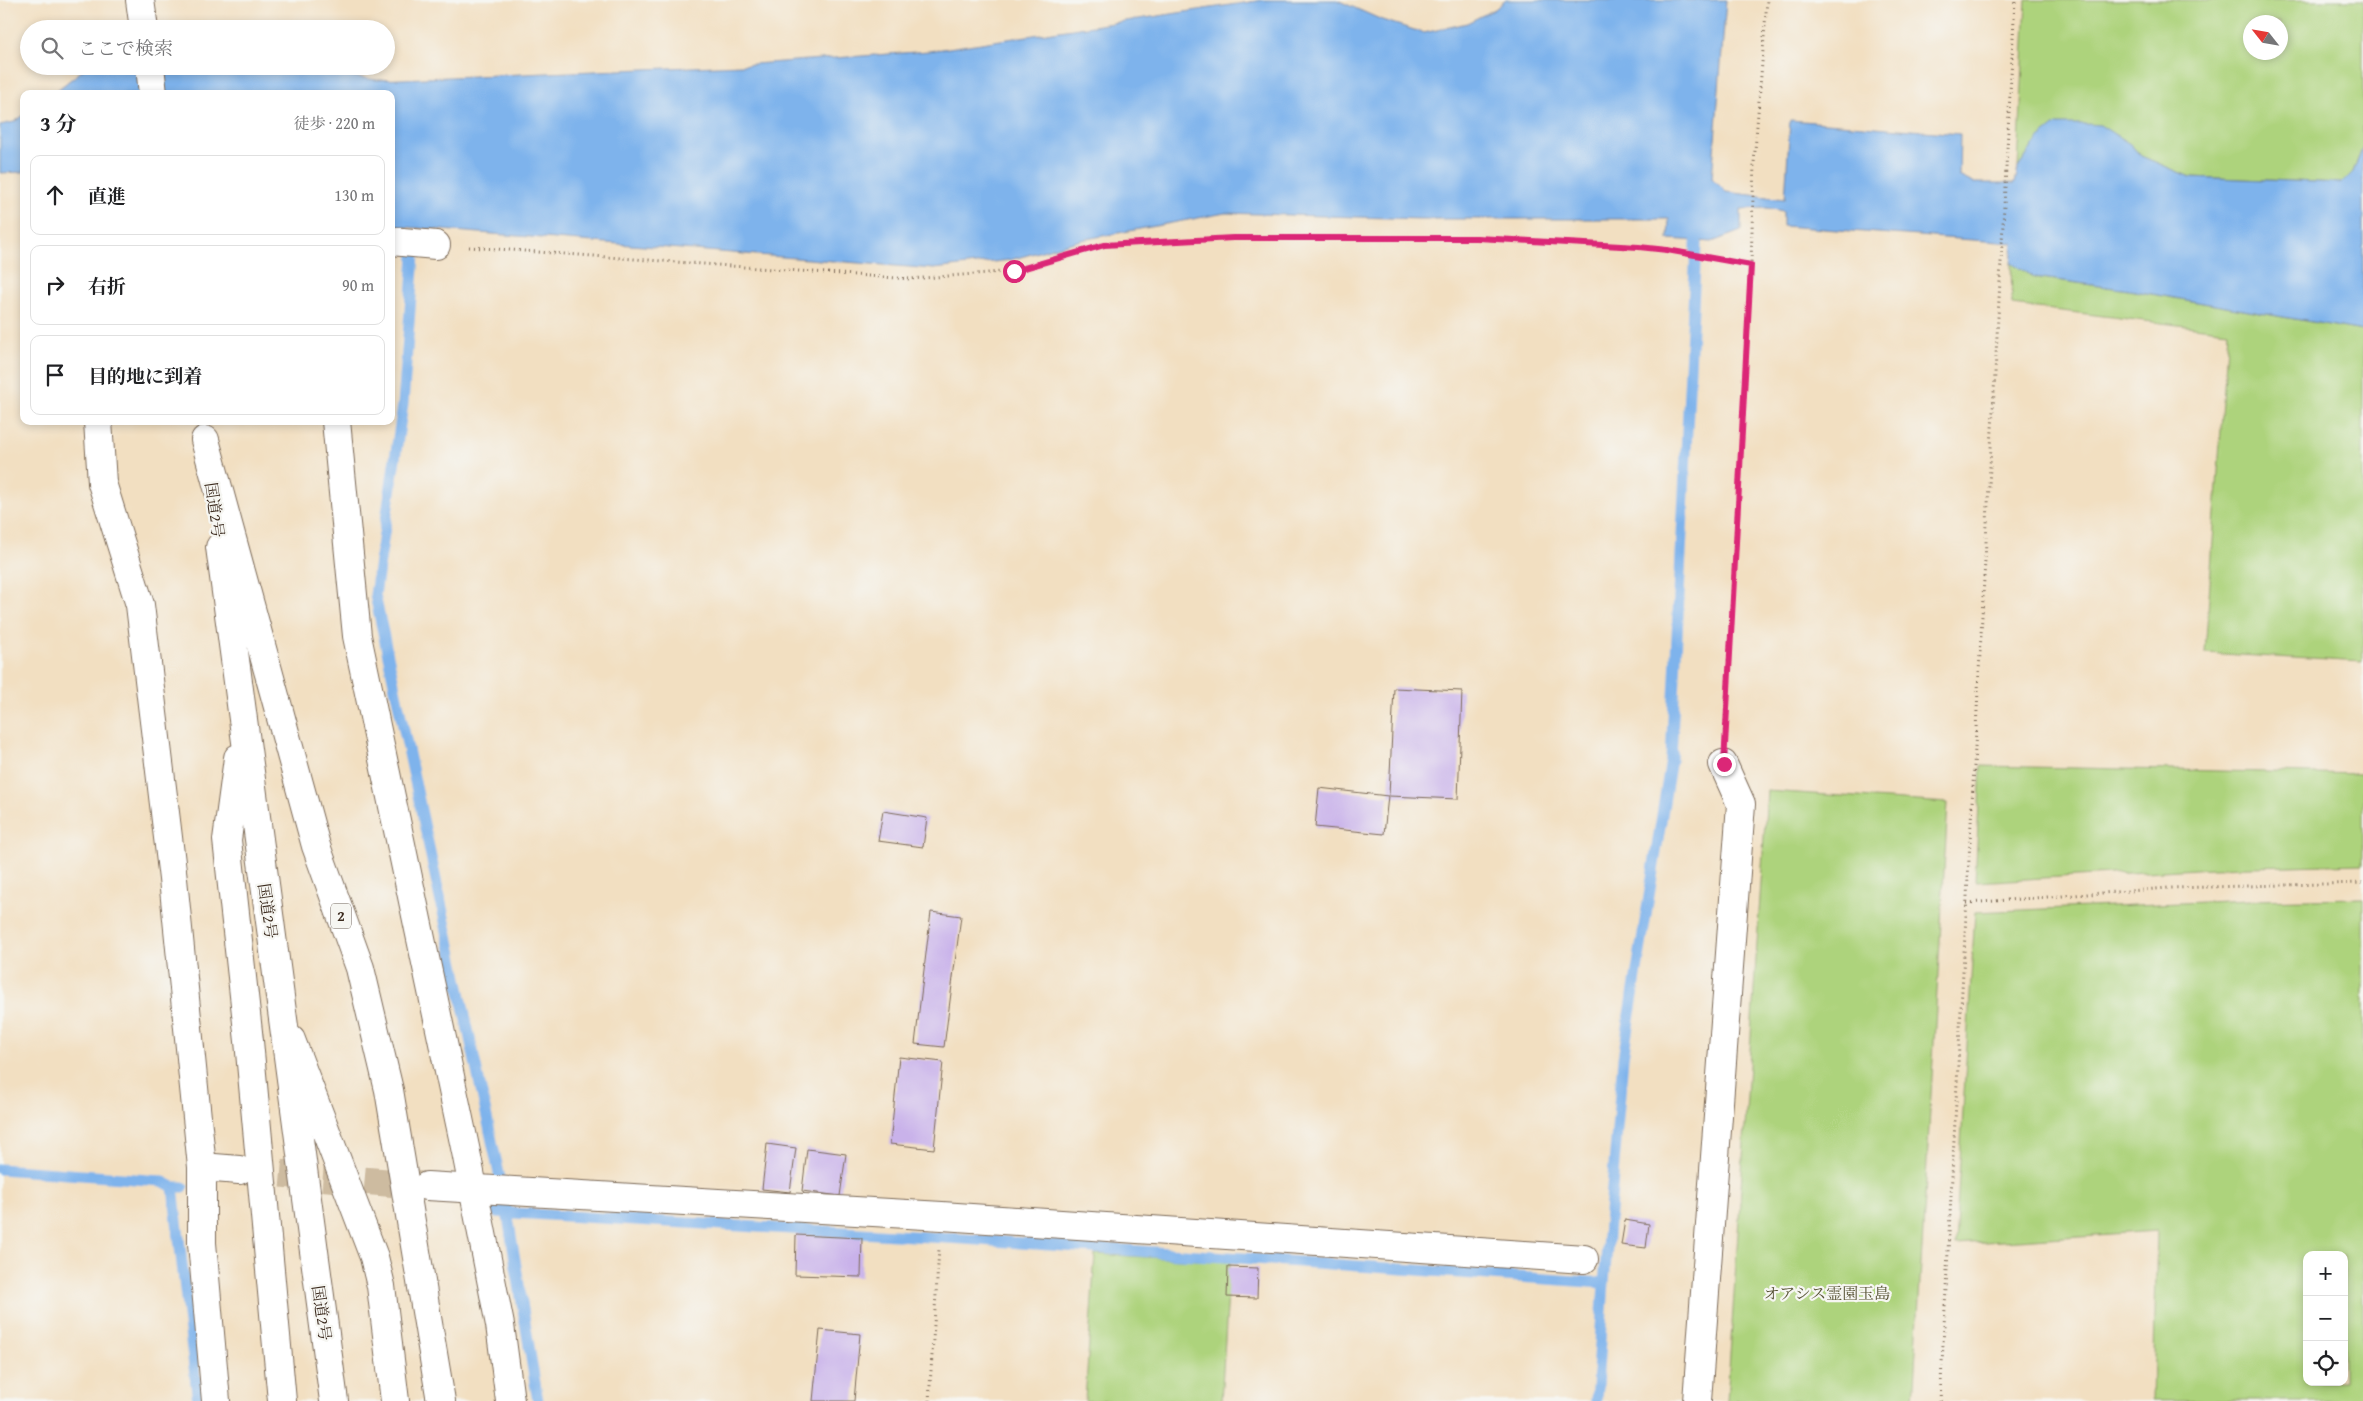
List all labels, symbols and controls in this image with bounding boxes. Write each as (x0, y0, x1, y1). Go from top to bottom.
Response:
north arrow (2243, 15, 2288, 60)
search box (20, 20, 395, 75)
icon: search (38, 34, 66, 62)
text: ここで検索 (78, 34, 173, 62)
text: 3 分 (40, 108, 77, 139)
text: 徒歩 · 220 m (294, 111, 375, 135)
icon: ahead (41, 181, 69, 209)
text: 直進 (88, 182, 126, 210)
text: 130 m (334, 183, 374, 207)
route start (1003, 260, 1026, 283)
icon: right (41, 271, 69, 299)
text: 右折 (88, 272, 126, 300)
text: 90 m (342, 273, 374, 297)
icon: arrive (41, 361, 69, 389)
text: 目的地に到着 (88, 362, 202, 390)
street label: 国道2号 (199, 481, 231, 539)
route end (1713, 753, 1736, 776)
street label: 国道2号 (252, 882, 284, 940)
road number: 2 (331, 904, 351, 928)
map controls (2303, 1251, 2348, 1386)
button: + (2303, 1251, 2348, 1296)
park label: オアシス霊園玉島 (1764, 1281, 1890, 1305)
street label: 国道2号 (306, 1284, 338, 1342)
button: − (2303, 1296, 2348, 1341)
button: locate (2303, 1341, 2348, 1386)

